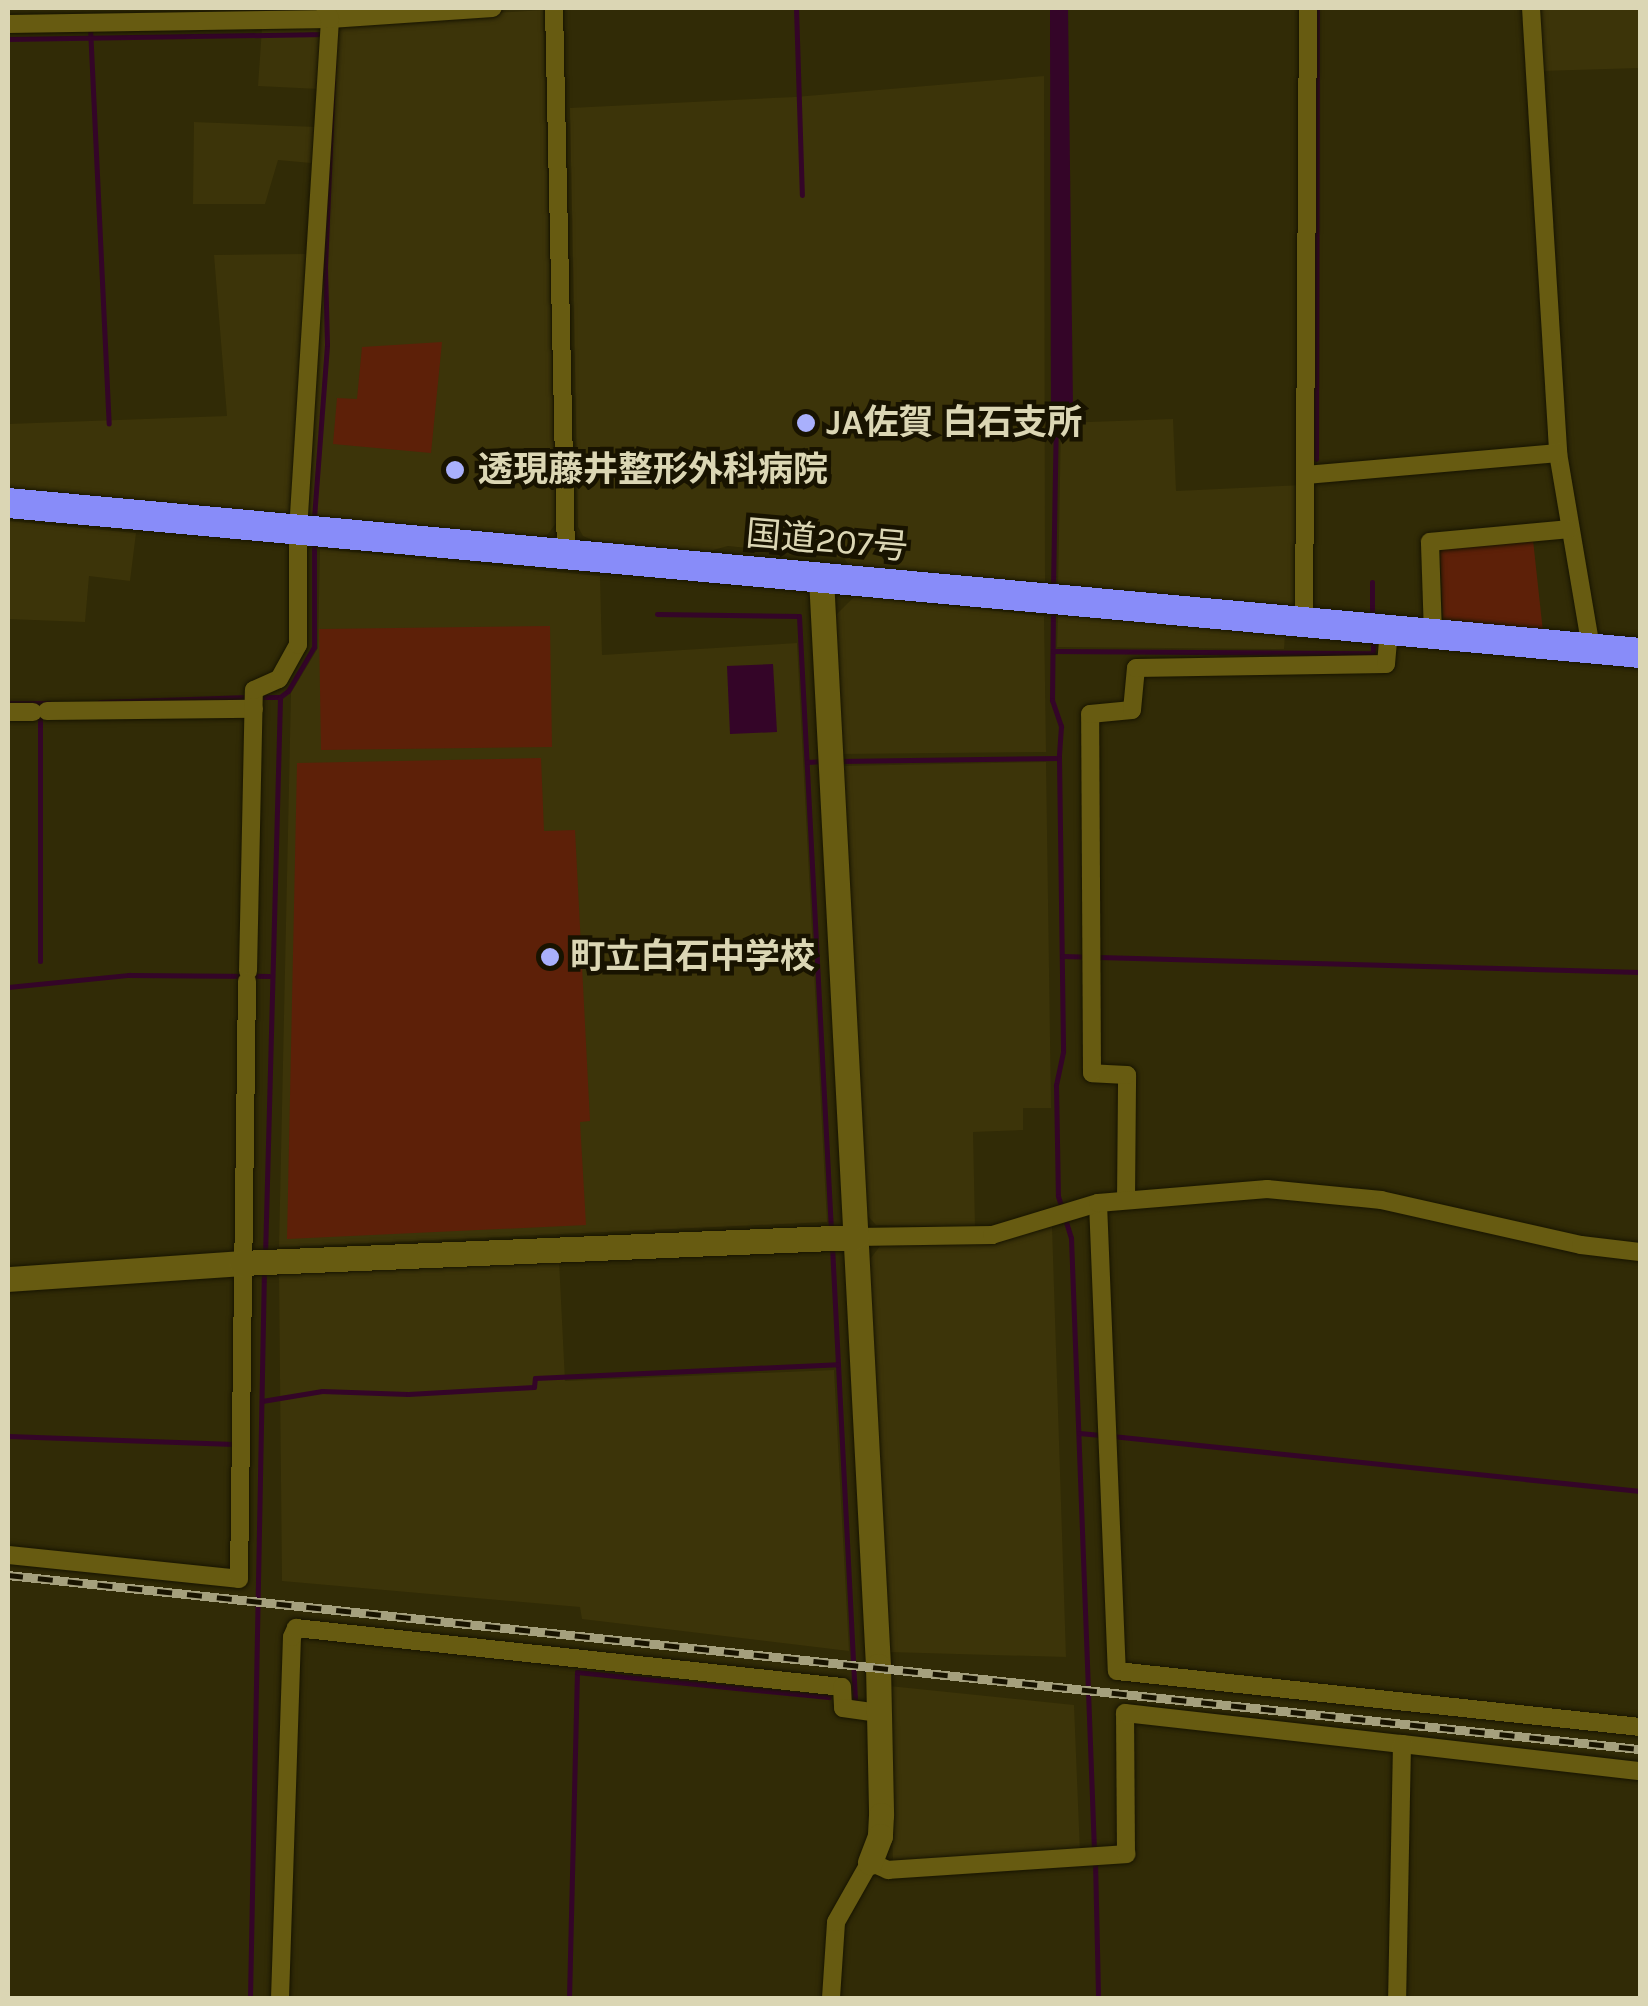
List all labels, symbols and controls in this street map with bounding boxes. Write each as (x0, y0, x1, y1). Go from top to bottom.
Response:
place label: JA佐賀 白石支所 (826, 402, 1082, 444)
marker: JA佐賀 白石支所 (795, 412, 817, 434)
place label: 透現藤井整形外科病院 (478, 449, 828, 491)
marker: 透現藤井整形外科病院 (442, 457, 468, 483)
street label: 国道207号 (744, 513, 910, 569)
place label: 町立白石中学校 (570, 936, 815, 978)
marker: 町立白石中学校 (539, 946, 561, 968)

